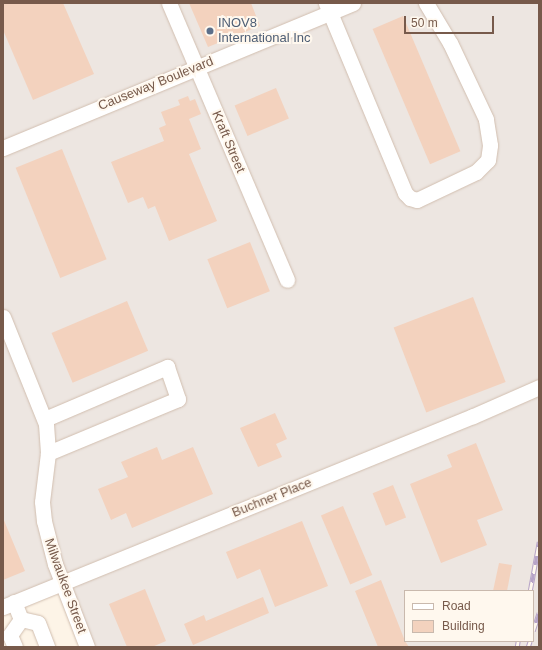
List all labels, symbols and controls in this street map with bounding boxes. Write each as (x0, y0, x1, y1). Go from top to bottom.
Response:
scale bar (406, 8, 496, 34)
place label: INOV8 International Inc (218, 16, 311, 47)
text: 50 m (411, 16, 438, 30)
marker: INOV8 International Inc (205, 26, 215, 36)
street label: Causeway Boulevard (96, 54, 216, 114)
street label: Kraft Street (208, 109, 248, 175)
street label: Buchner Place (230, 475, 314, 521)
street label: Milwaukee Street (41, 536, 89, 636)
legend (404, 590, 534, 642)
text: Road (442, 599, 471, 613)
text: Building (442, 619, 485, 633)

